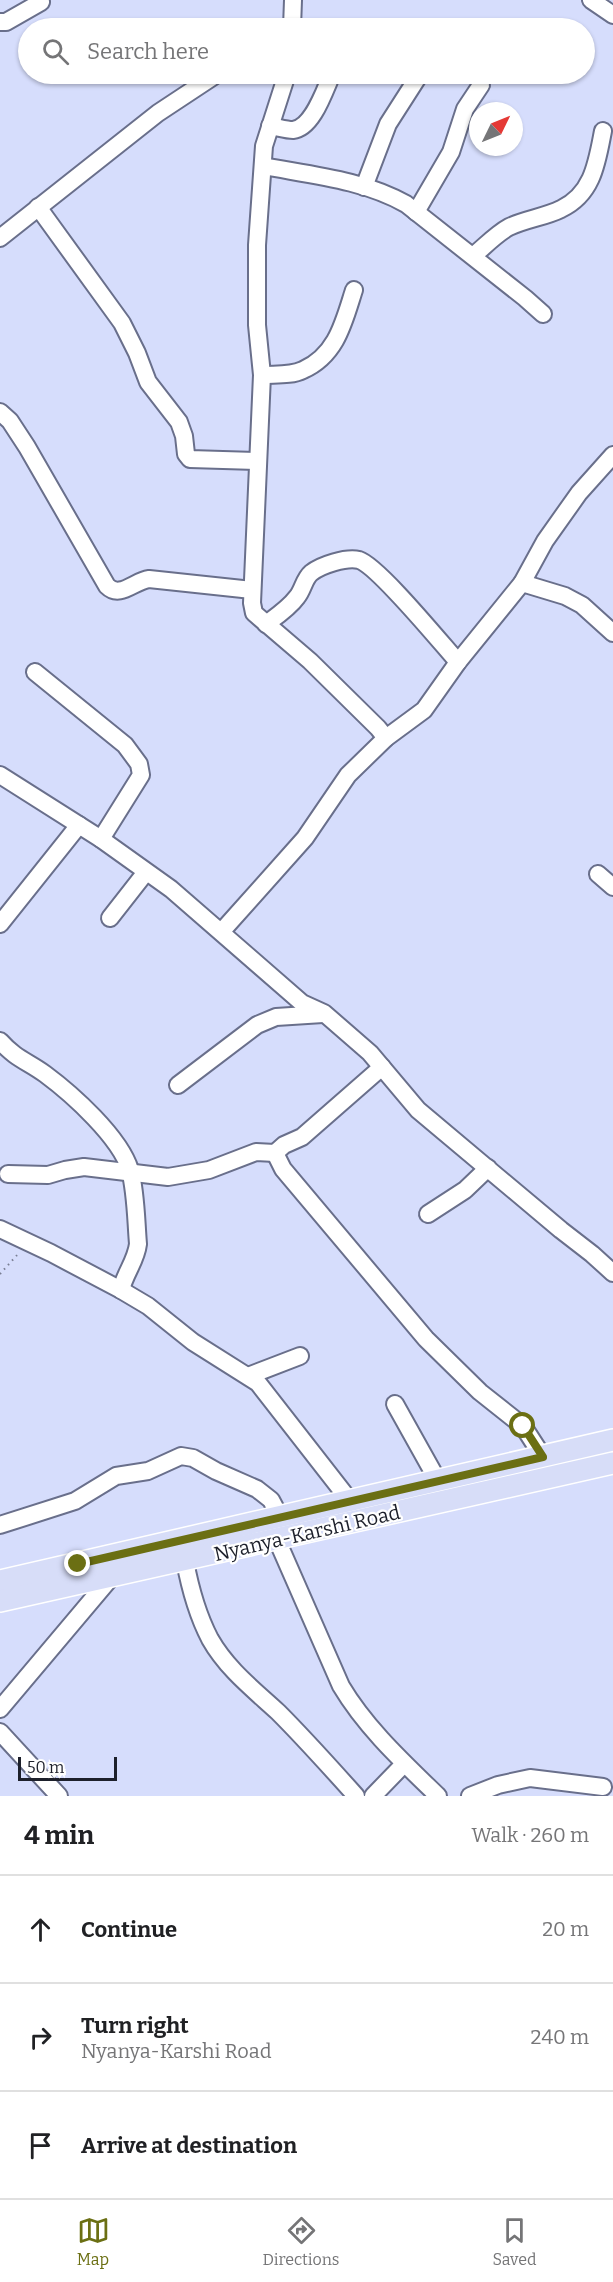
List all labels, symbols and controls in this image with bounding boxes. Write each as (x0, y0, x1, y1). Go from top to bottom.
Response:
search box (18, 18, 595, 84)
icon: search (39, 35, 72, 68)
text: Search here (87, 38, 209, 65)
north arrow (469, 102, 523, 156)
route start (509, 1412, 535, 1438)
street label: Nyanya-Karshi Road (211, 1500, 403, 1566)
route end (64, 1550, 90, 1576)
scale bar (18, 1754, 117, 1782)
text: 50 m (27, 1758, 64, 1777)
text: 4 min (24, 1820, 94, 1851)
text: Walk · 260 m (471, 1823, 589, 1847)
icon: ahead (24, 1913, 57, 1946)
text: Continue (81, 1916, 177, 1943)
text: 20 m (542, 1917, 589, 1941)
text: Turn right (81, 2012, 189, 2039)
icon: right (24, 2021, 57, 2054)
text: 240 m (531, 2025, 589, 2049)
text: Nyanya-Karshi Road (81, 2039, 272, 2063)
icon: arrive (24, 2129, 57, 2162)
text: Arrive at destination (81, 2132, 297, 2159)
tab: Map (77, 2214, 110, 2269)
tab: Directions (263, 2214, 340, 2269)
tab: Saved (493, 2214, 536, 2269)

